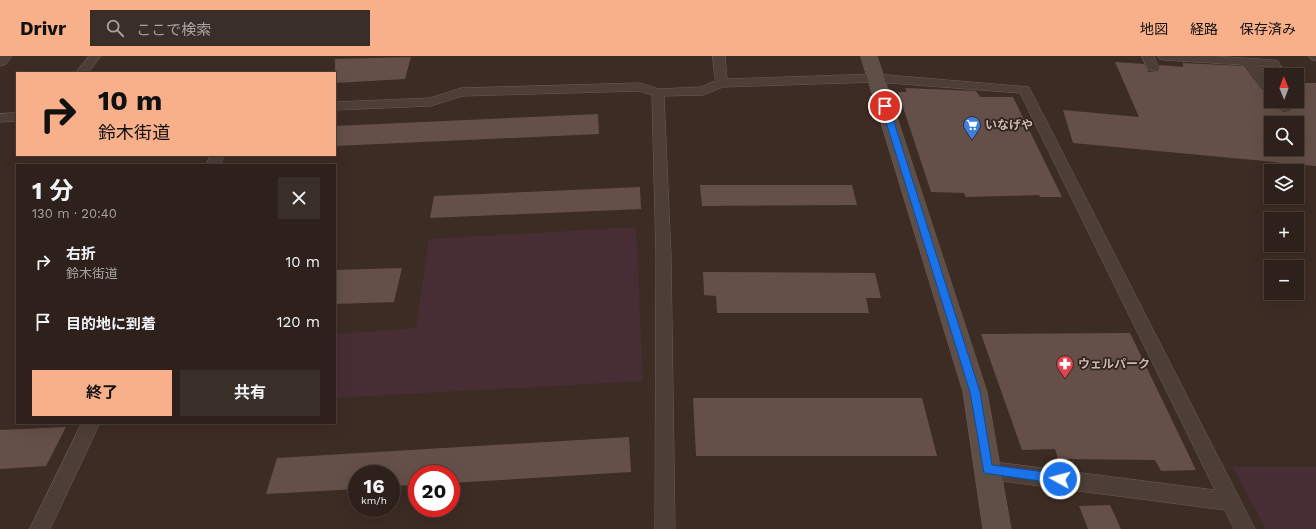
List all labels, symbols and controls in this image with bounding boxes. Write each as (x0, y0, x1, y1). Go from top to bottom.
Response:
search box (90, 10, 370, 46)
text: Drivr (20, 17, 66, 40)
icon: search (104, 17, 126, 39)
text: ここで検索 (136, 21, 211, 39)
text: 地図 (1140, 21, 1168, 37)
text: 経路 (1190, 21, 1218, 37)
text: 保存済み (1240, 21, 1296, 37)
north arrow (1264, 68, 1304, 108)
map controls (1264, 68, 1304, 300)
text: 10 m (98, 84, 162, 117)
icon: right (32, 88, 84, 140)
pin (868, 89, 902, 123)
icon: arrive (874, 95, 896, 117)
supermarket icon: いなげや (962, 115, 982, 140)
button: search (1264, 116, 1304, 156)
place label: いなげや (985, 118, 1033, 132)
text: 鈴木街道 (98, 122, 170, 143)
button: layers (1264, 164, 1304, 204)
text: 1 分 (32, 177, 73, 205)
button: close (278, 177, 320, 219)
text: 130 m · 20:40 (32, 206, 117, 221)
button: + (1264, 212, 1304, 252)
text: 右折 (66, 245, 96, 263)
icon: right (32, 251, 54, 273)
text: 10 m (285, 253, 320, 271)
button: − (1264, 260, 1304, 300)
text: 鈴木街道 (66, 266, 118, 281)
icon: arrive (32, 311, 54, 333)
text: 120 m (277, 313, 320, 331)
text: 目的地に到着 (66, 315, 156, 333)
pharmacy icon: ウェルパーク (1055, 354, 1075, 379)
place label: ウェルパーク (1078, 357, 1150, 371)
button: 終了 (32, 370, 172, 416)
button: 共有 (180, 370, 320, 416)
position arrow (1039, 458, 1081, 500)
speed limit sign: 20 (408, 465, 460, 517)
text: 16 (364, 474, 384, 498)
text: km/h (361, 495, 387, 506)

